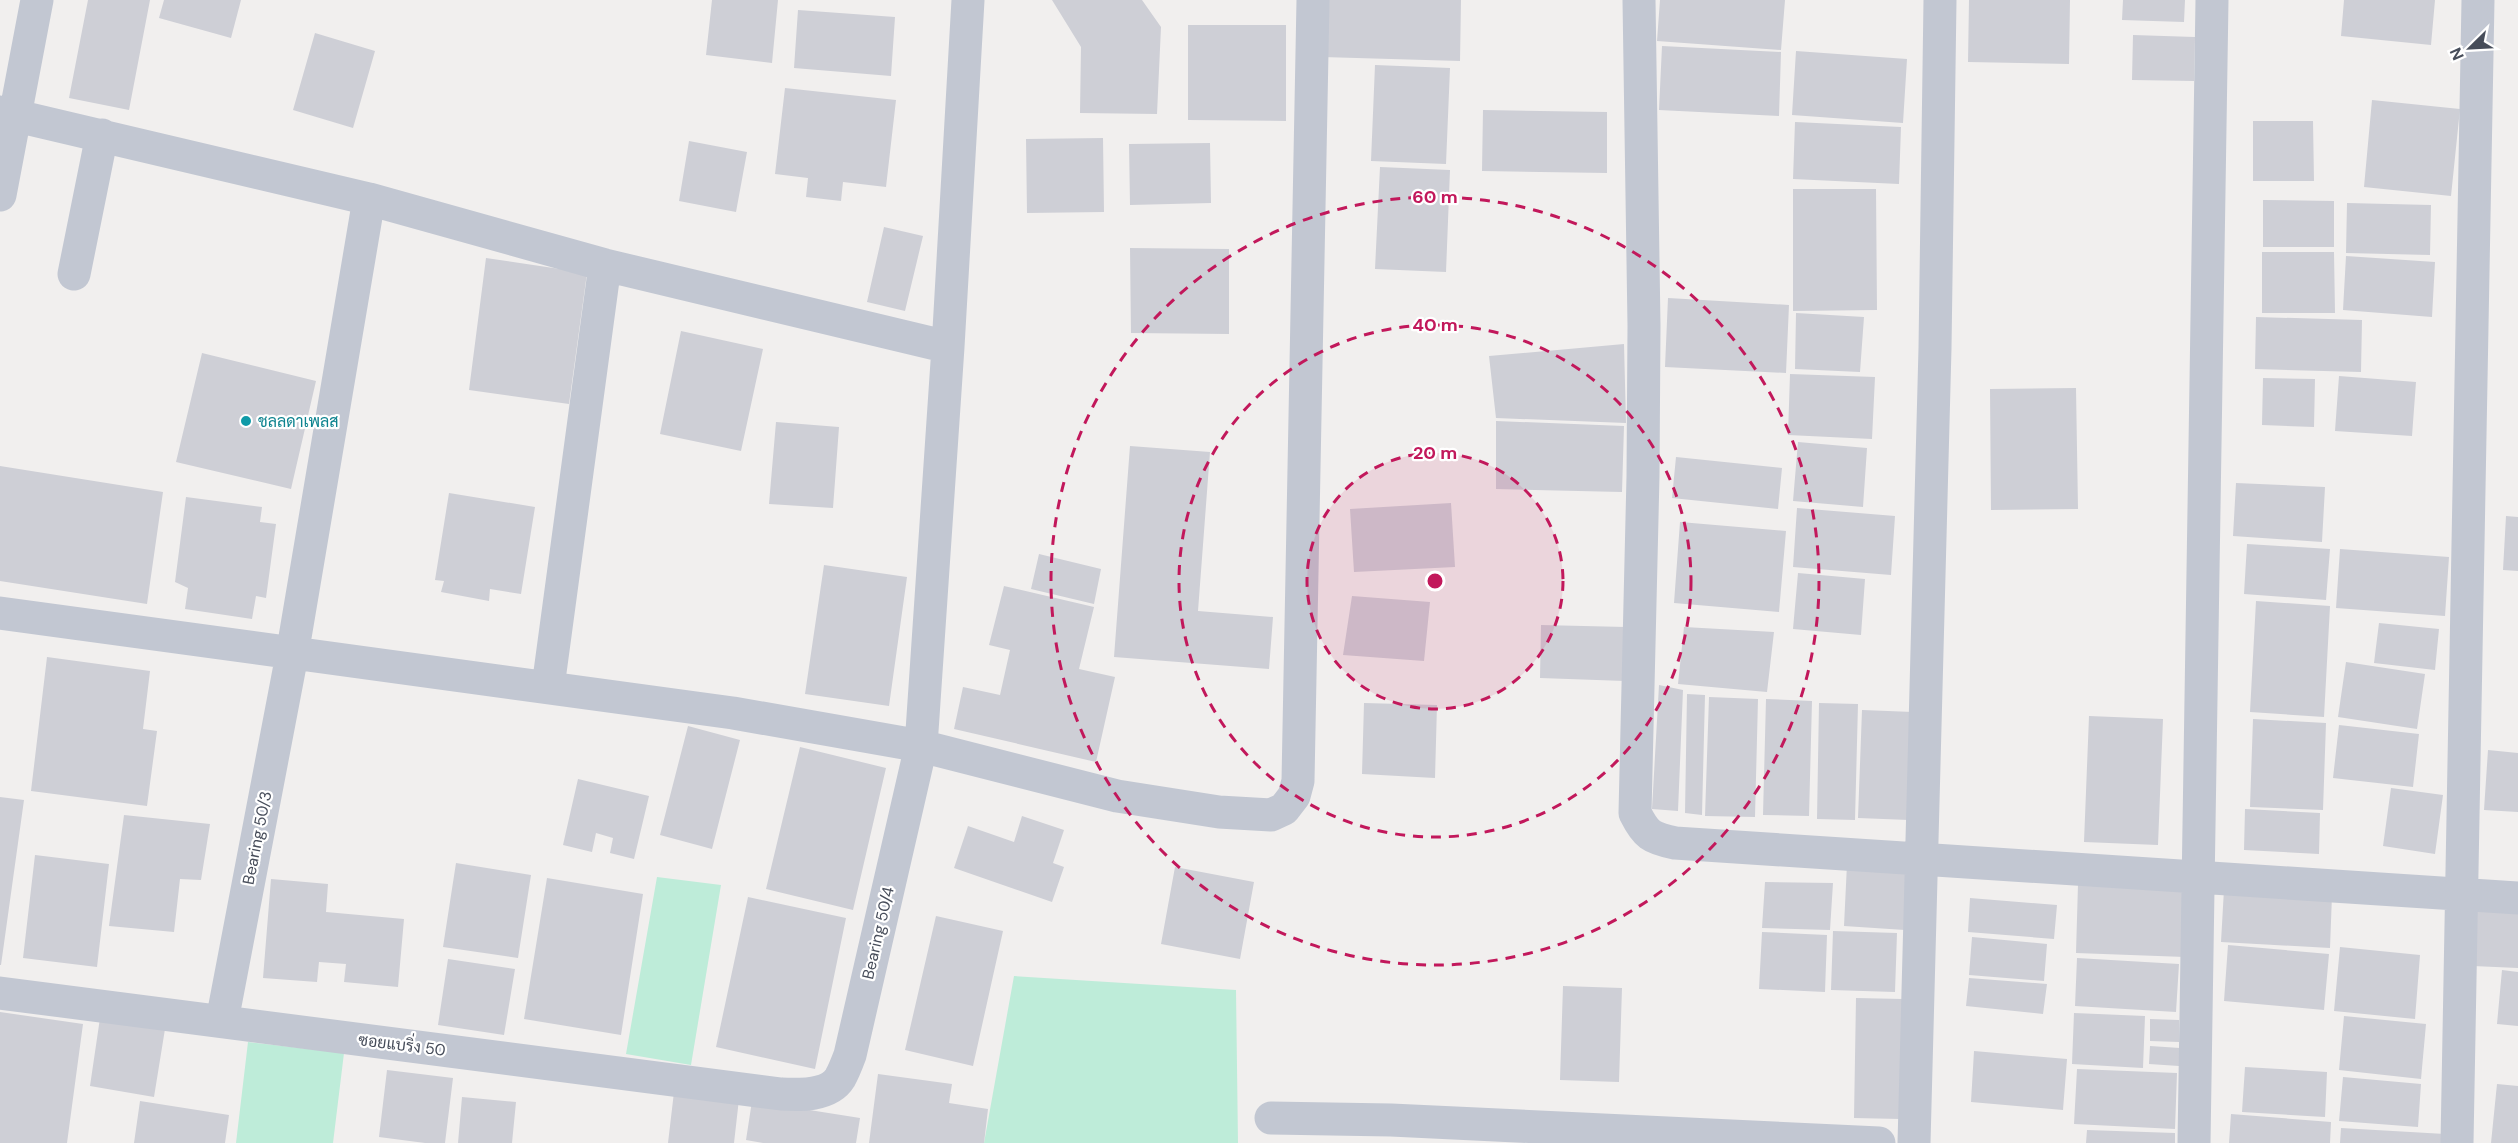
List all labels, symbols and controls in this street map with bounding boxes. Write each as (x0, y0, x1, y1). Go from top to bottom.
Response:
north arrow (2440, 18, 2500, 78)
text: N (2445, 44, 2469, 63)
text: 60 m (1412, 185, 1458, 209)
text: 40 m (1412, 313, 1458, 337)
place label: ชลลดาเพลส (258, 411, 339, 432)
marker: ชลลดาเพลส (239, 414, 253, 428)
text: 20 m (1413, 441, 1457, 465)
centre of rings (1425, 571, 1445, 591)
street label: Bearing 50/3 (238, 789, 276, 887)
street label: Bearing 50/4 (857, 884, 899, 981)
street label: ซอยแบริ่ง 50 (357, 1026, 447, 1061)

